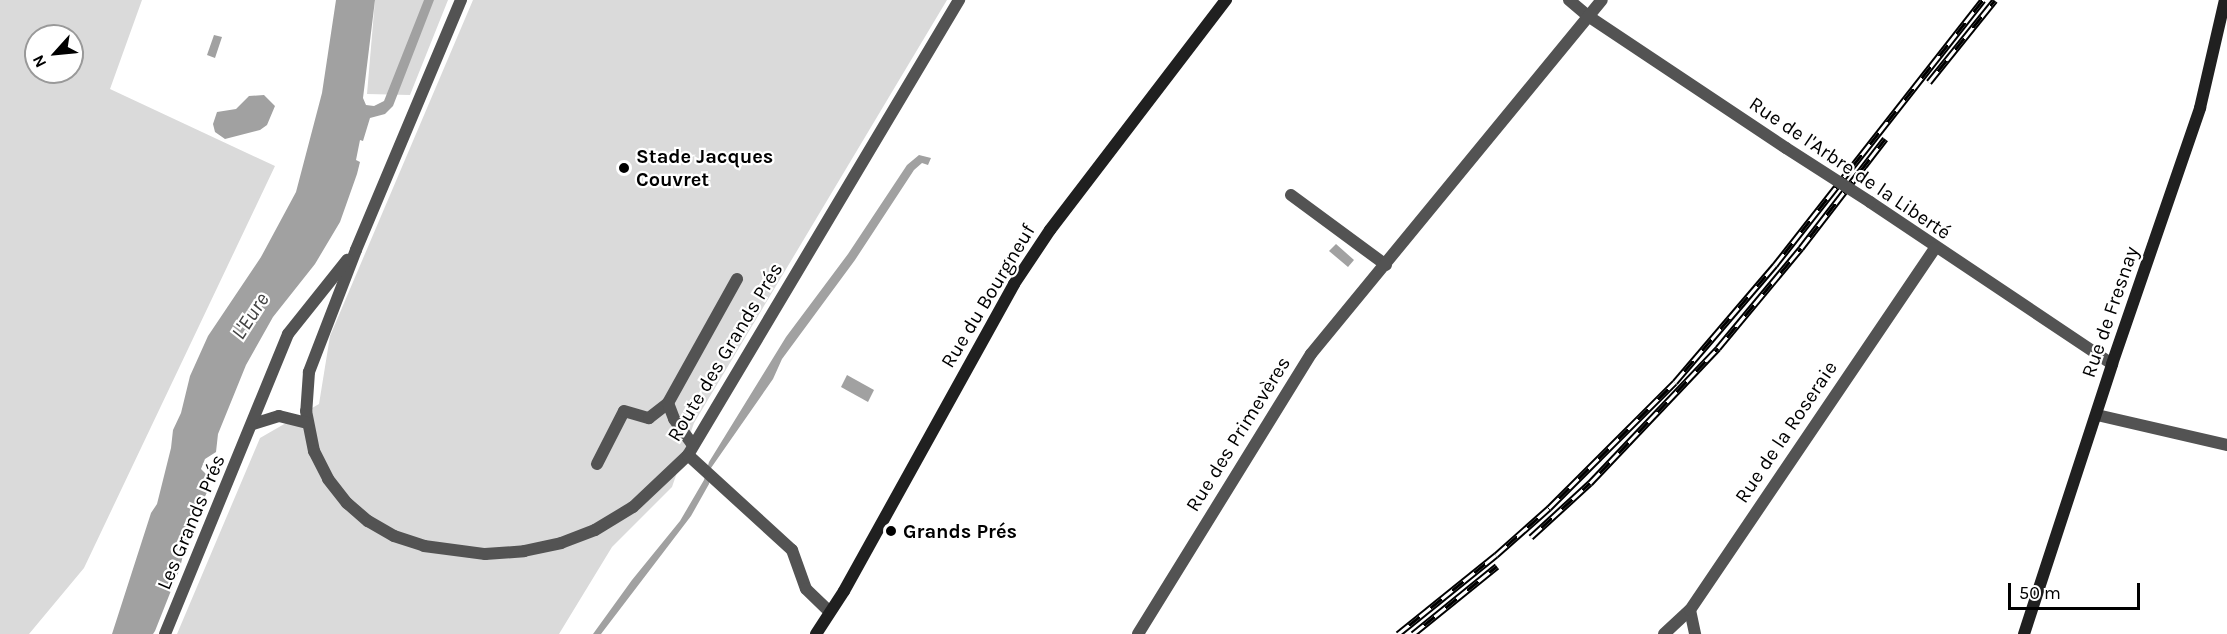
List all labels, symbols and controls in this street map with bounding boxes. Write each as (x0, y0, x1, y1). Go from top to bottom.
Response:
north arrow (24, 24, 84, 84)
text: N (28, 52, 50, 71)
street label: Rue de l'Arbre de la Liberté (1745, 91, 1955, 245)
place label: Stade Jacques Couvret (636, 144, 773, 191)
marker: Stade Jacques Couvret (617, 161, 631, 175)
street label: Rue du Bourgneuf (936, 220, 1040, 372)
street label: Rue de Fresnay (2076, 243, 2144, 381)
street label: Route des Grands Prés (662, 258, 788, 446)
water label: L'Eure (226, 288, 274, 344)
street label: Rue des Primevères (1181, 352, 1295, 516)
street label: Rue de la Roseraie (1730, 356, 1842, 508)
street label: Les Grands Prés (152, 451, 230, 593)
place label: Grands Prés (903, 519, 1017, 543)
marker: Grands Prés (884, 524, 898, 538)
scale bar (2011, 571, 2143, 609)
text: 50 m (2019, 582, 2061, 604)

